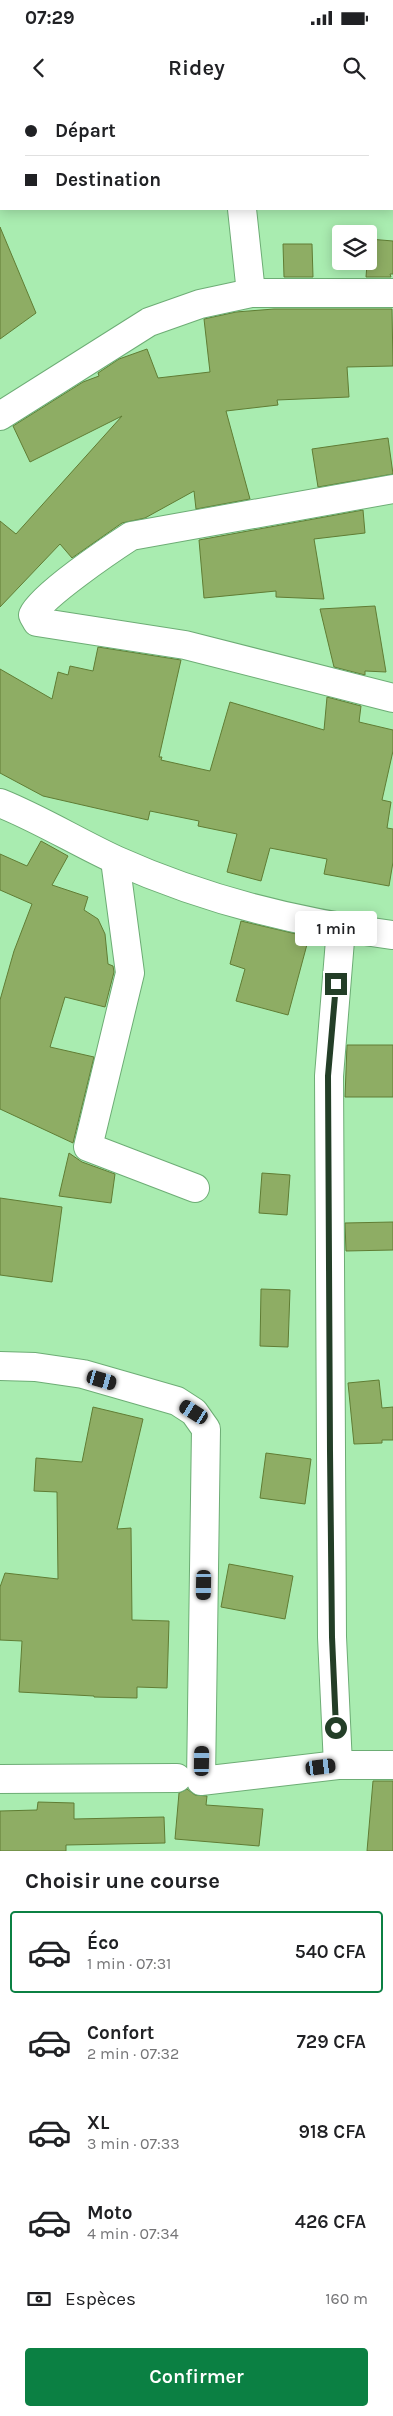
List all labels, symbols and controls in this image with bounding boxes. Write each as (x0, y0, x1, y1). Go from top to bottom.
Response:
text: 07:29 (25, 7, 75, 29)
icon: back (25, 54, 53, 82)
icon: search (340, 54, 368, 82)
text: Ridey (168, 55, 225, 81)
text: Départ (55, 120, 116, 142)
text: Destination (55, 169, 161, 191)
map controls (332, 225, 377, 270)
button: layers (332, 225, 377, 270)
callout: 1 min (295, 912, 377, 946)
text: 1 min (316, 919, 356, 938)
route end (325, 973, 347, 995)
car (85, 1369, 118, 1391)
car (177, 1398, 210, 1426)
car (196, 1570, 211, 1600)
route start (325, 1717, 347, 1739)
car (194, 1746, 209, 1776)
car (305, 1758, 336, 1776)
text: Choisir une course (25, 1868, 220, 1894)
icon: car (27, 1930, 72, 1975)
text: Éco (87, 1932, 119, 1954)
text: 540 CFA (295, 1941, 366, 1963)
text: 1 min · 07:31 (87, 1954, 171, 1973)
icon: car (27, 2020, 72, 2065)
text: Confort (87, 2022, 154, 2044)
text: 729 CFA (297, 2031, 366, 2053)
text: 2 min · 07:32 (87, 2044, 179, 2063)
icon: car (27, 2110, 72, 2155)
text: XL (87, 2112, 109, 2134)
text: 918 CFA (298, 2121, 366, 2143)
text: 3 min · 07:33 (87, 2134, 180, 2153)
icon: car (27, 2200, 72, 2245)
text: Moto (87, 2202, 133, 2224)
text: 426 CFA (295, 2211, 366, 2233)
text: 4 min · 07:34 (87, 2224, 179, 2243)
icon: cash (25, 2285, 53, 2313)
text: Espèces (65, 2288, 136, 2310)
text: 160 m (325, 2289, 368, 2308)
button: Confirmer (25, 2348, 368, 2406)

